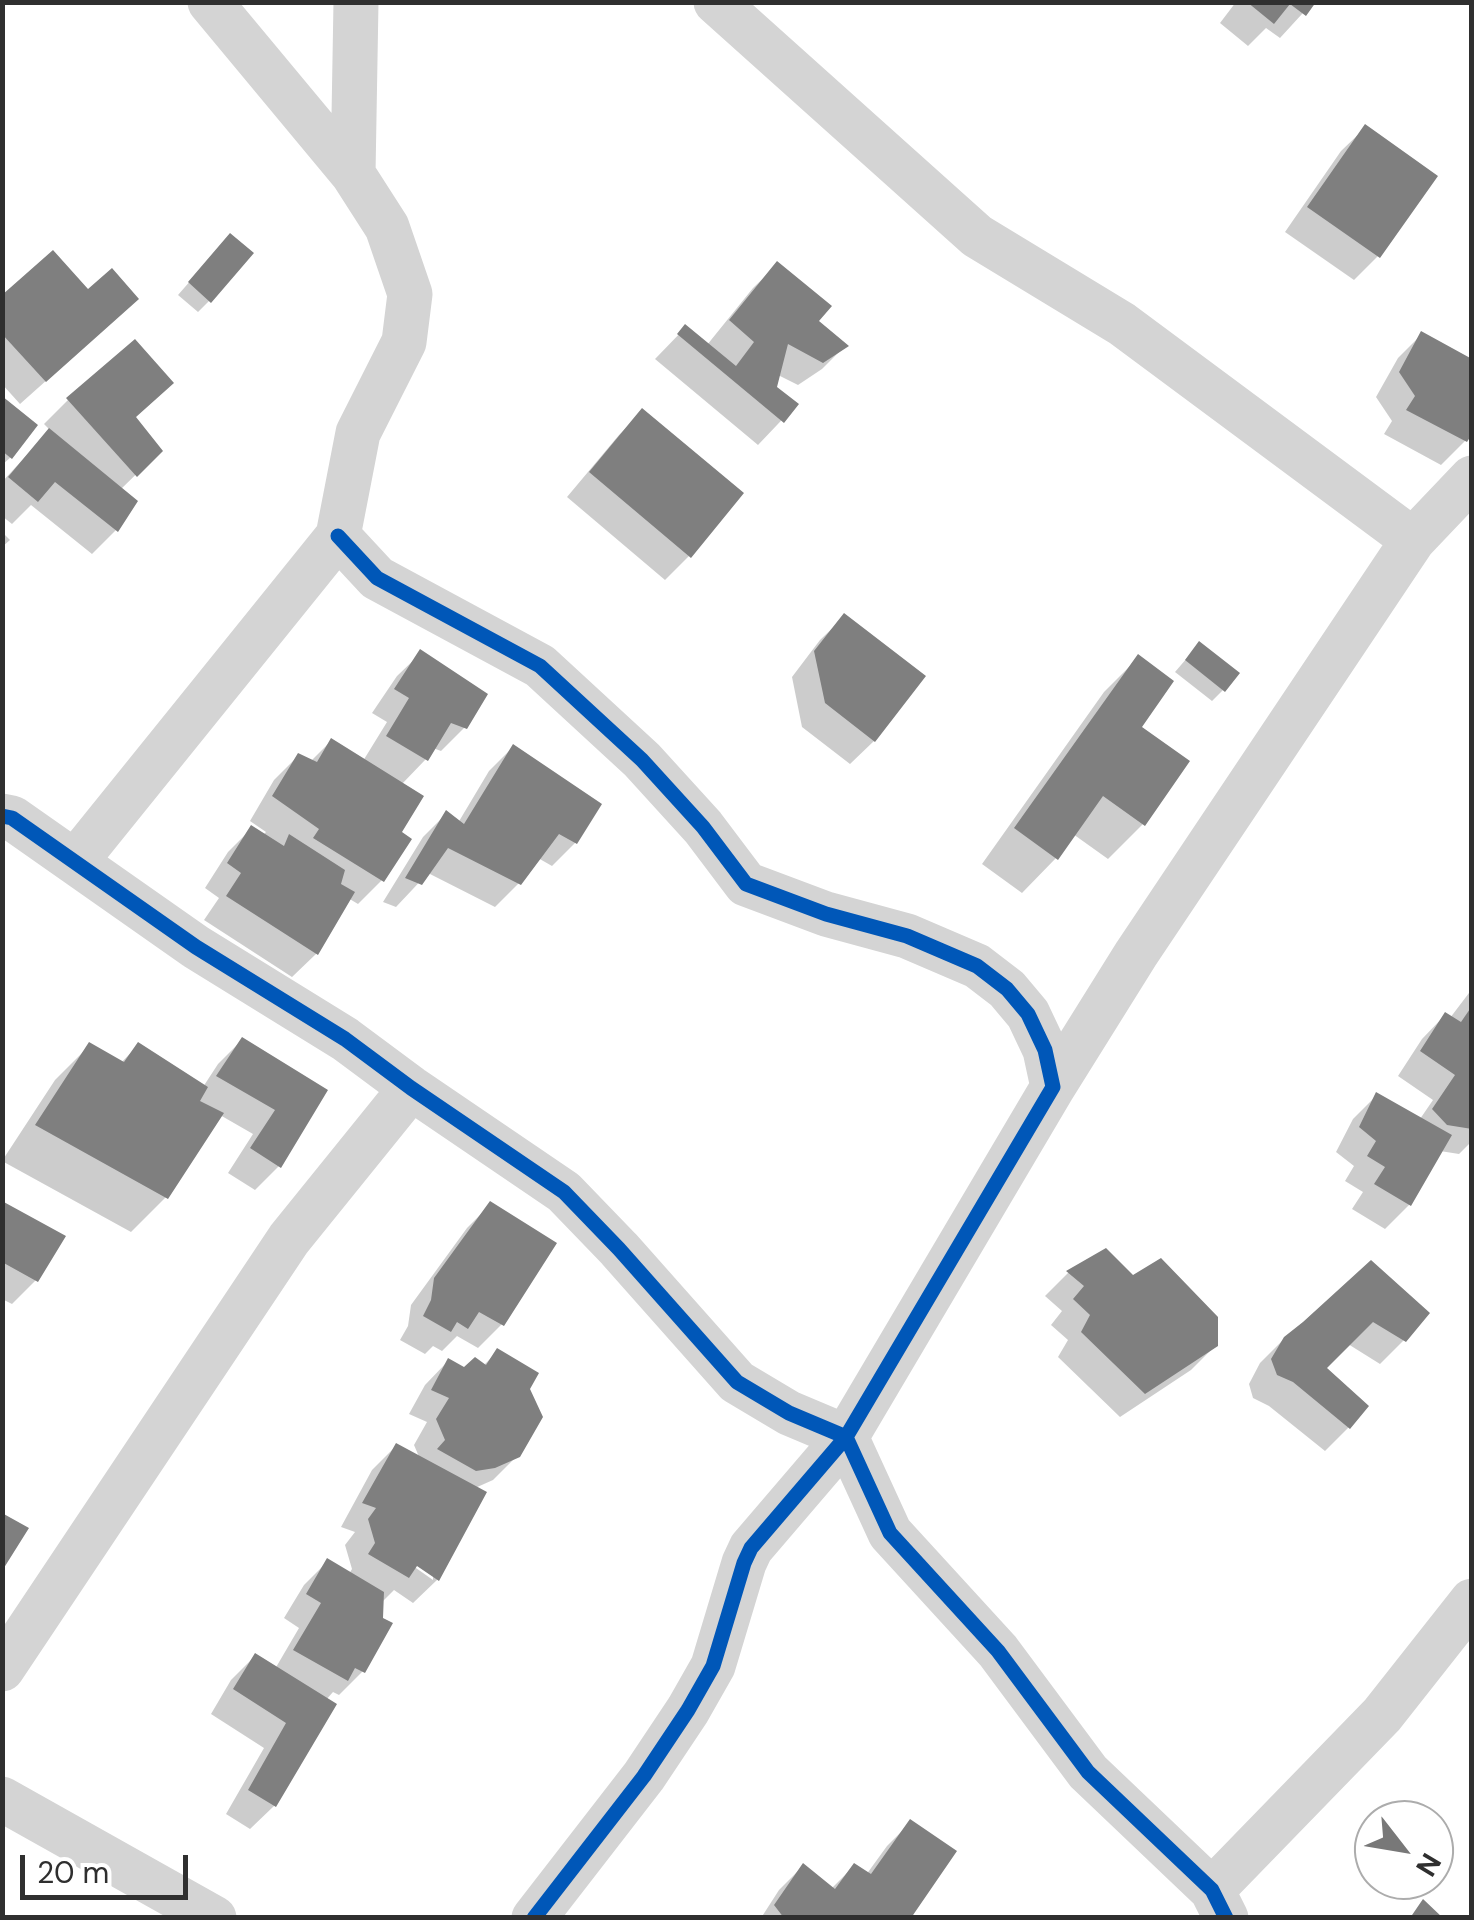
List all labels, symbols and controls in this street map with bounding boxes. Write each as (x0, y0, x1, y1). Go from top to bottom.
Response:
north arrow (1354, 1800, 1454, 1900)
scale bar (25, 1835, 192, 1897)
text: N (1407, 1846, 1450, 1883)
text: 20 m (37, 1853, 109, 1892)

